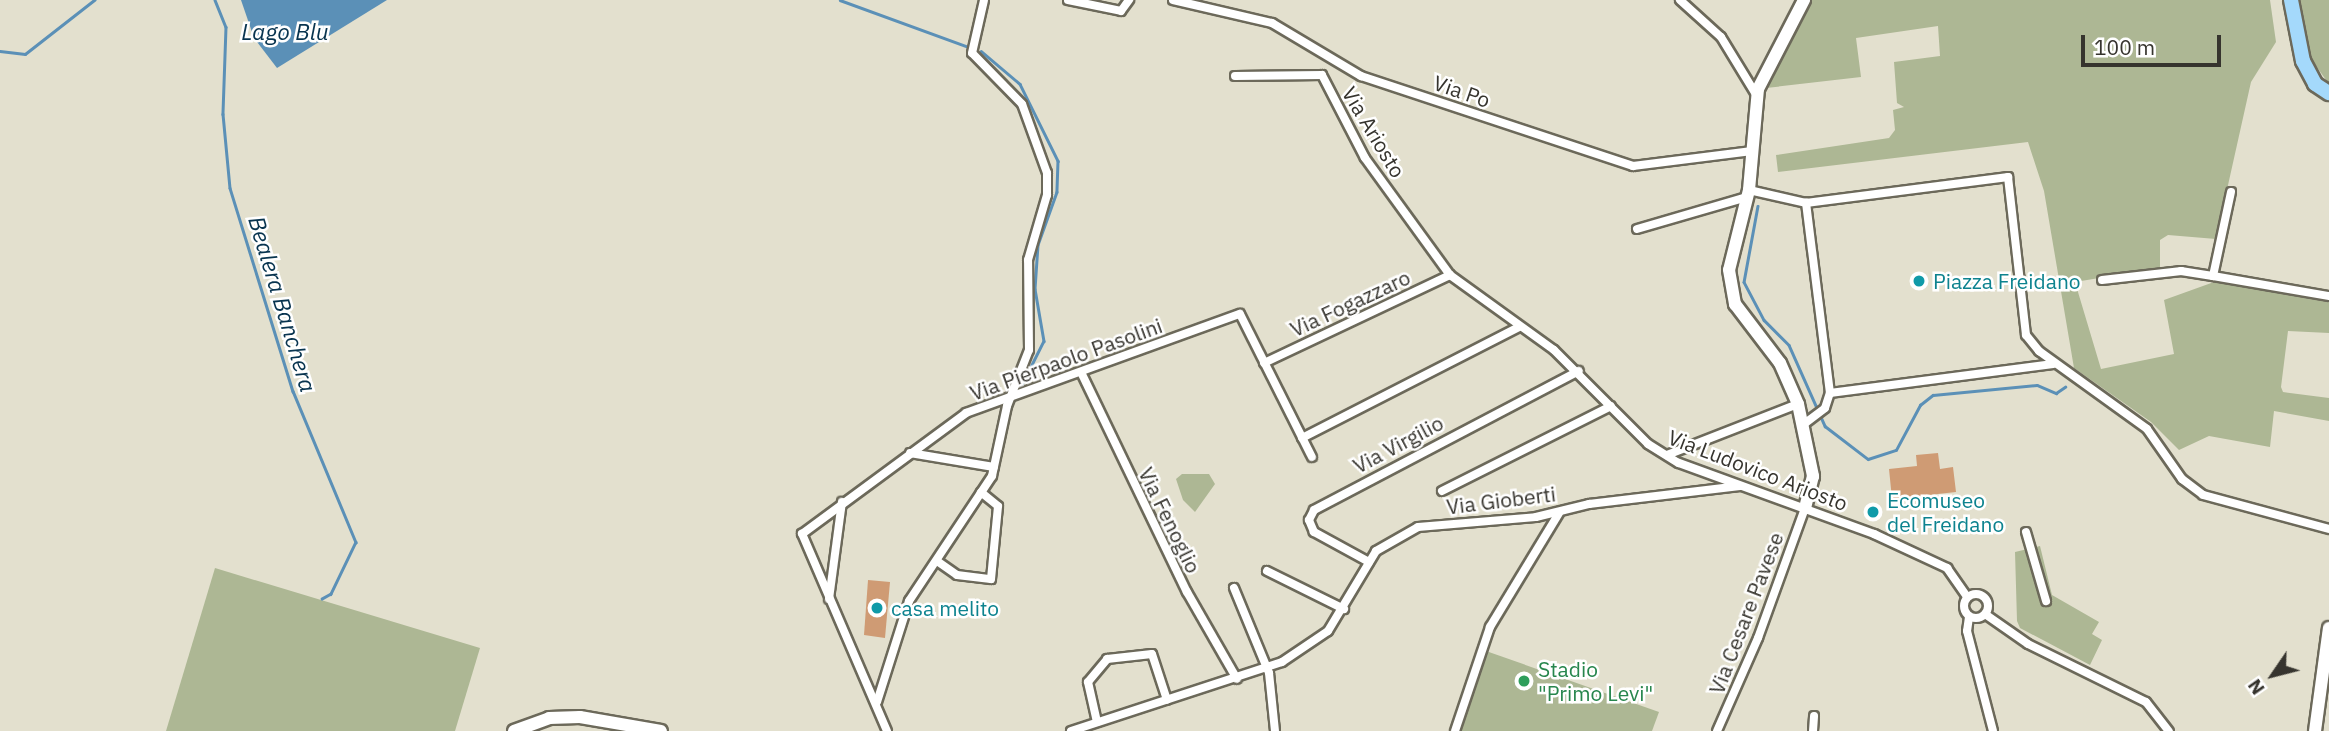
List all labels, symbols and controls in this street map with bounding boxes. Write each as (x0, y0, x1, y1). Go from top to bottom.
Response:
water label: Lago Blu (241, 17, 329, 45)
scale bar (2084, 21, 2224, 65)
text: 100 m (2094, 33, 2155, 61)
street label: Via Po (1430, 70, 1494, 112)
street label: Via Ariosto (1337, 82, 1411, 182)
water label: Bealera Banchera (243, 213, 323, 395)
street label: Via Fogazzaro (1286, 264, 1414, 342)
place label: Piazza Freidano (1933, 268, 2081, 294)
marker: Piazza Freidano (1911, 273, 1927, 289)
street label: Via Pierpaolo Pasolini (966, 312, 1166, 406)
street label: Via Virgilio (1349, 410, 1447, 478)
street label: Via Ludovico Ariosto (1665, 424, 1851, 516)
street label: Via Fenoglio (1134, 463, 1206, 577)
street label: Via Gioberti (1445, 481, 1557, 519)
place label: Ecomuseo del Freidano (1887, 487, 2004, 537)
marker: Ecomuseo del Freidano (1865, 504, 1881, 520)
street label: Via Cesare Pavese (1704, 529, 1788, 697)
place label: casa melito (891, 595, 999, 621)
marker: casa melito (869, 600, 885, 616)
north arrow (2238, 640, 2308, 710)
place label: Stadio "Primo Levi" (1538, 656, 1653, 706)
marker: Stadio "Primo Levi" (1516, 673, 1532, 689)
text: N (2242, 675, 2270, 700)

